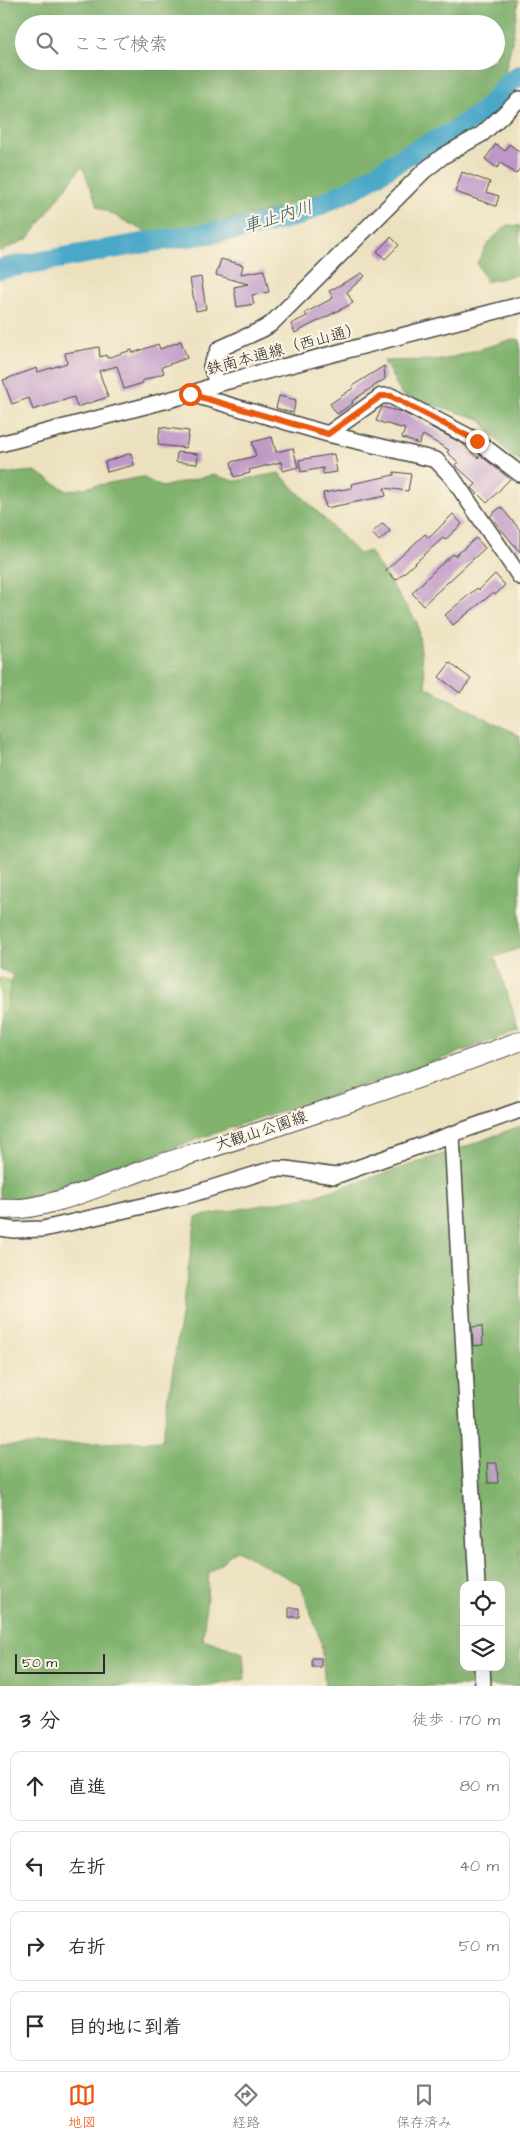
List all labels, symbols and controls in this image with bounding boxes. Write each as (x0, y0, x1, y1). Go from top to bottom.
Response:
search box (15, 15, 505, 70)
icon: search (33, 29, 61, 57)
text: ここで検索 (73, 31, 168, 58)
water label: 車止内川 (240, 195, 316, 239)
street label: 鉄南本通線（西山通） (204, 318, 364, 380)
route start (179, 383, 202, 406)
route end (466, 430, 489, 453)
street label: 大観山公園線 (212, 1106, 310, 1156)
map controls (460, 1581, 505, 1671)
button: locate (460, 1581, 505, 1626)
button: layers (460, 1626, 505, 1671)
scale bar (15, 1651, 105, 1674)
text: 50 m (22, 1653, 57, 1673)
text: 3 分 (20, 1706, 60, 1735)
text: 徒歩 · 170 m (412, 1709, 500, 1731)
icon: ahead (21, 1772, 49, 1800)
text: 直進 (68, 1774, 106, 1801)
text: 80 m (460, 1775, 499, 1797)
icon: left (21, 1852, 49, 1880)
text: 左折 (68, 1854, 106, 1881)
text: 40 m (459, 1855, 499, 1877)
icon: right (21, 1932, 49, 1960)
text: 右折 (68, 1934, 106, 1961)
text: 50 m (459, 1935, 499, 1957)
icon: arrive (21, 2012, 49, 2040)
text: 目的地に到着 (68, 2014, 182, 2041)
tab: 地図 (68, 2081, 96, 2133)
tab: 経路 (232, 2081, 260, 2133)
tab: 保存済み (396, 2081, 452, 2133)

